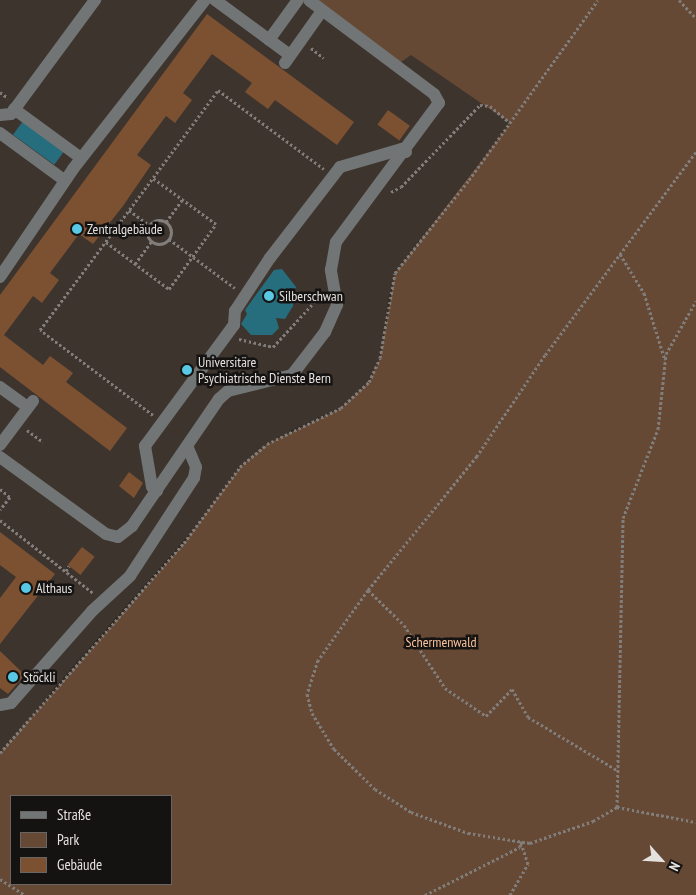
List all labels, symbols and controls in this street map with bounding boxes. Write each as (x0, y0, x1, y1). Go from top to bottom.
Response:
place label: Zentralgebäude (87, 221, 163, 237)
marker: Zentralgebäude (71, 223, 83, 235)
place label: Silberschwan (279, 288, 343, 304)
marker: Silberschwan (263, 290, 275, 302)
place label: Universitäre Psychiatrische Dienste Bern (198, 354, 331, 387)
marker: Universitäre Psychiatrische Dienste Bern (180, 363, 194, 377)
place label: Althaus (36, 580, 72, 596)
marker: Althaus (20, 582, 32, 594)
park label: Schermenwald (406, 634, 476, 650)
place label: Stöckli (23, 669, 55, 685)
marker: Stöckli (7, 671, 19, 683)
legend (10, 795, 172, 885)
text: Straße (57, 805, 91, 824)
text: Park (57, 830, 79, 849)
north arrow (636, 835, 686, 885)
text: Gebäude (57, 855, 102, 874)
text: N (665, 859, 684, 874)

